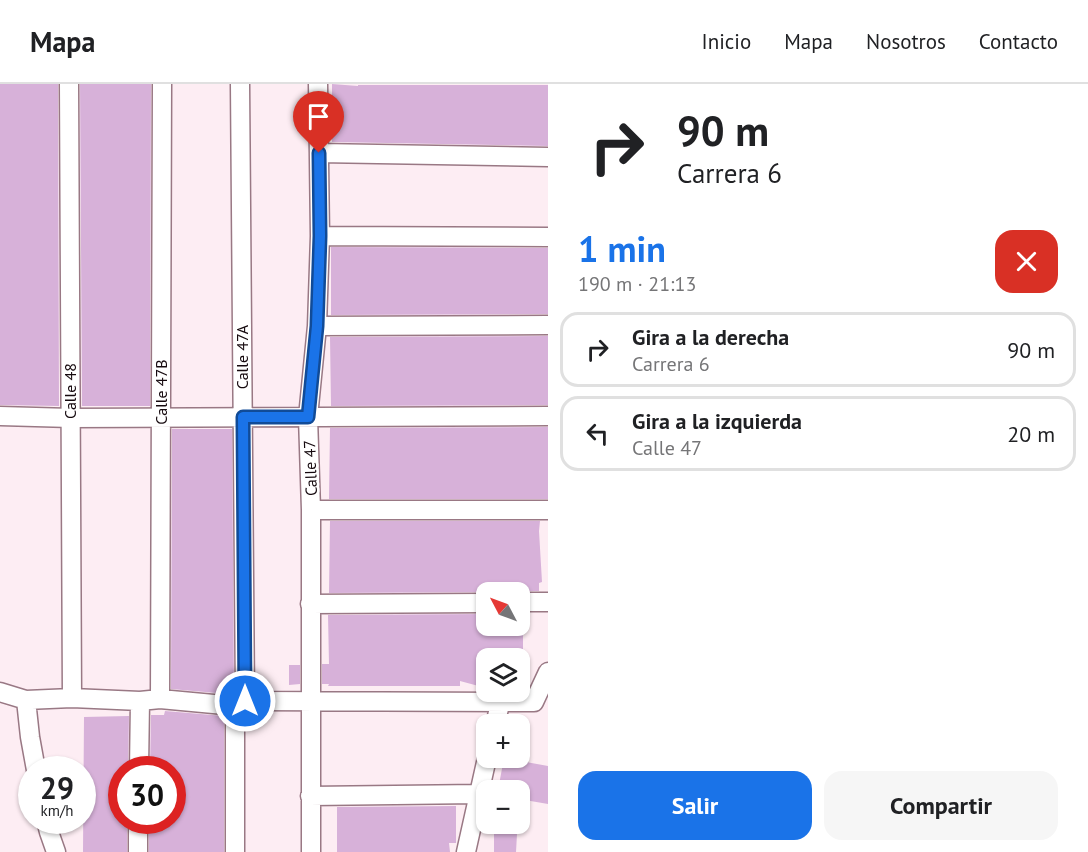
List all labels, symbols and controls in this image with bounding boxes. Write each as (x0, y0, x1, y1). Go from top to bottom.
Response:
text: Mapa (30, 23, 95, 60)
text: Inicio (702, 28, 751, 55)
text: Mapa (784, 28, 833, 55)
text: Nosotros (866, 28, 946, 55)
text: Contacto (979, 28, 1058, 55)
pin (293, 91, 344, 153)
icon: arrive (302, 100, 335, 133)
text: 90 m (677, 103, 769, 158)
icon: right (578, 108, 656, 186)
text: Carrera 6 (677, 156, 782, 190)
text: 1 min (578, 225, 666, 272)
button: close (995, 230, 1058, 293)
text: 190 m · 21:13 (578, 271, 696, 297)
text: Gira a la derecha (632, 323, 789, 351)
street label: Calle 47A (232, 324, 252, 389)
icon: right (581, 333, 614, 366)
text: 90 m (1007, 336, 1055, 364)
text: Carrera 6 (632, 351, 710, 377)
street label: Calle 47B (151, 359, 171, 425)
street label: Calle 48 (60, 363, 80, 419)
text: Gira a la izquierda (632, 407, 802, 435)
icon: left (581, 417, 614, 450)
text: 20 m (1007, 420, 1055, 448)
text: Calle 47 (632, 435, 702, 461)
street label: Calle 47 (299, 440, 321, 496)
north arrow (476, 582, 530, 636)
map controls (476, 582, 530, 834)
button: layers (476, 648, 530, 702)
position arrow (213, 669, 277, 733)
button: + (476, 714, 530, 768)
speed limit sign: 30 (108, 756, 186, 834)
text: 29 (40, 768, 74, 807)
button: Salir (578, 771, 812, 840)
button: Compartir (824, 771, 1058, 840)
button: − (476, 780, 530, 834)
text: km/h (41, 801, 73, 820)

